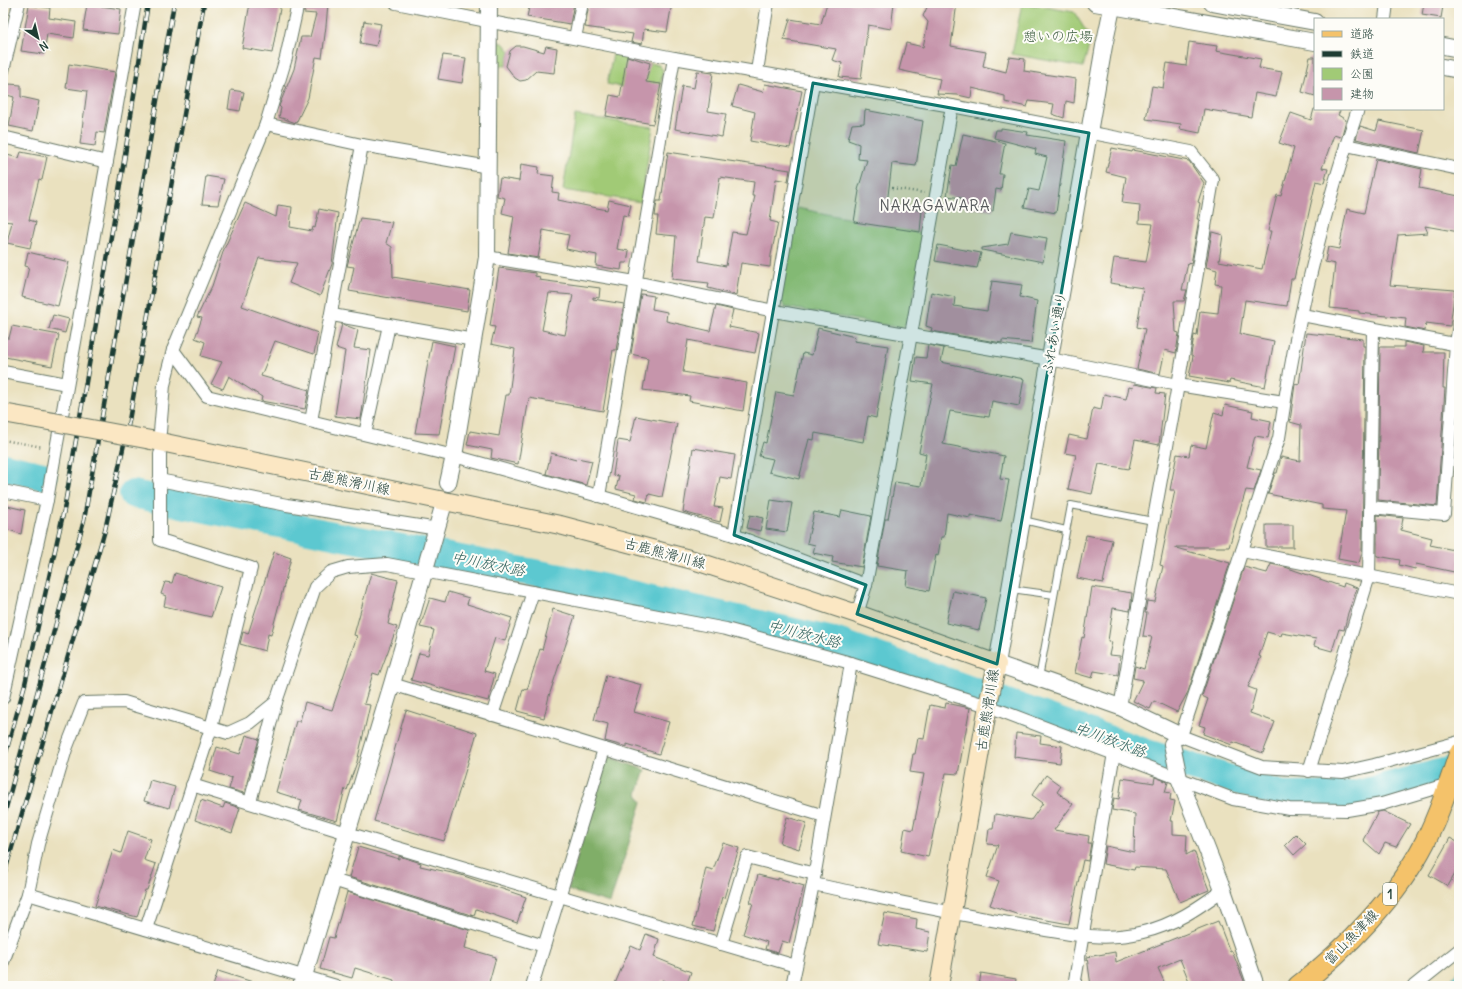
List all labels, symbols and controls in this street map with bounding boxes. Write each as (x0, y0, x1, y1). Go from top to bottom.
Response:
north arrow (18, 18, 58, 58)
legend (1314, 18, 1444, 110)
text: 道路 (1350, 26, 1374, 41)
park label: 憩いの広場 (1023, 27, 1093, 45)
text: N (37, 38, 51, 54)
text: 鉄道 (1350, 46, 1374, 61)
text: 公園 (1350, 66, 1374, 81)
text: 建物 (1350, 86, 1374, 101)
district label: NAKAGAWARA (879, 196, 991, 215)
street label: ふれあい通り (1038, 290, 1070, 376)
street label: 古鹿熊滑川線 (306, 463, 392, 499)
street label: 古鹿熊滑川線 (622, 533, 708, 573)
water label: 中川放水路 (449, 547, 528, 580)
water label: 中川放水路 (765, 615, 844, 652)
street label: 古鹿熊滑川線 (972, 667, 1002, 753)
water label: 中川放水路 (1072, 718, 1150, 762)
road number: 1 (1383, 883, 1397, 905)
street label: 富山魚津線 (1320, 906, 1382, 968)

